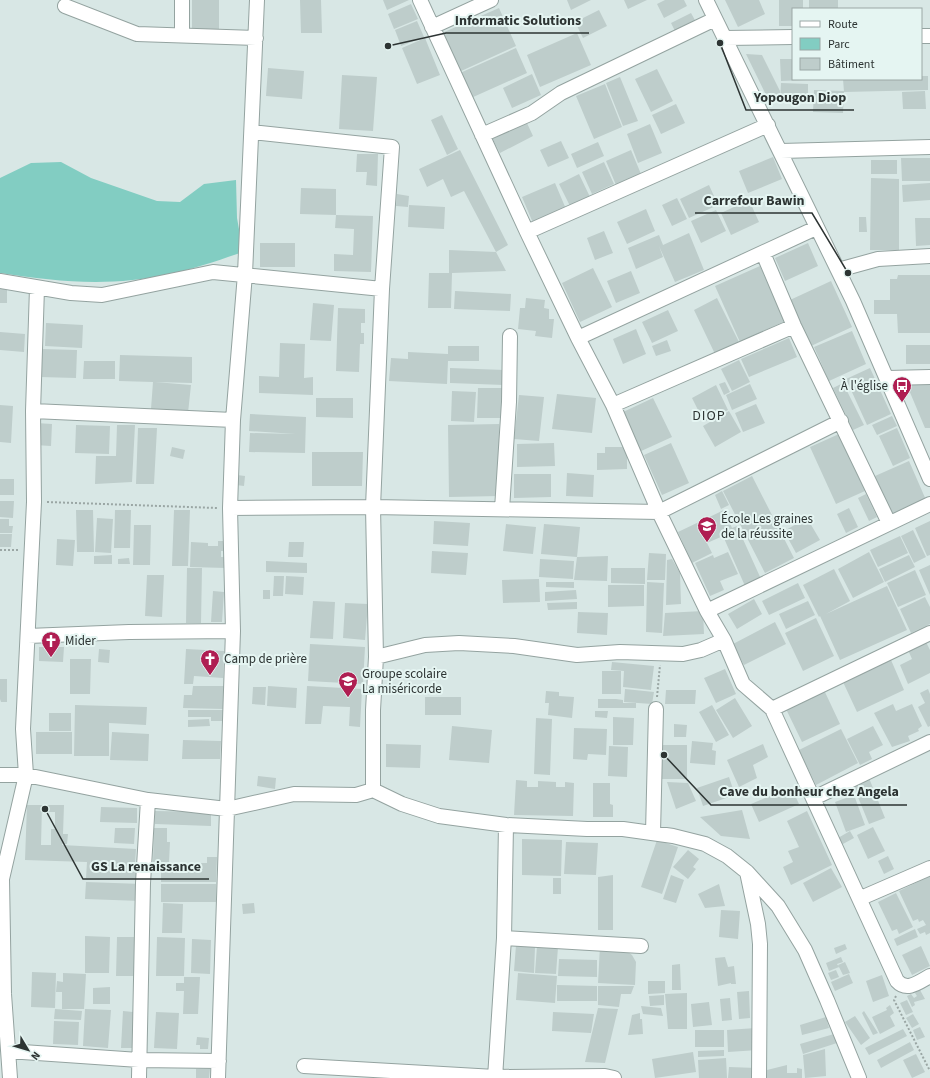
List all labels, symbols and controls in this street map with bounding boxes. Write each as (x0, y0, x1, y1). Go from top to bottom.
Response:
callout: Informatic Solutions (446, 7, 589, 33)
legend (792, 8, 922, 80)
text: Informatic Solutions (455, 11, 581, 31)
text: Route (828, 16, 858, 33)
text: Parc (828, 36, 850, 53)
text: Bâtiment (828, 56, 874, 73)
callout: Yopougon Diop (746, 84, 854, 110)
text: Yopougon Diop (753, 88, 846, 108)
callout: Carrefour Bawin (695, 187, 812, 213)
text: Carrefour Bawin (703, 191, 805, 211)
bus stop icon: À l'église (891, 375, 913, 403)
place label: À l'église (841, 377, 888, 395)
district label: DIOP (692, 406, 726, 426)
place label: École Les graines de la réussite (721, 510, 814, 543)
school or university icon: École Les graines de la réussite (696, 515, 718, 543)
church icon: Mider (40, 630, 62, 658)
place label: Mider (65, 632, 96, 650)
church icon: Camp de prière (199, 648, 221, 676)
place label: Camp de prière (224, 650, 307, 668)
place label: Groupe scolaire La miséricorde (362, 665, 447, 698)
school or university icon: Groupe scolaire La miséricorde (337, 670, 359, 698)
callout: Cave du bonheur chez Angela (711, 779, 907, 805)
text: Cave du bonheur chez Angela (719, 782, 899, 802)
callout: GS La renaissance (83, 853, 209, 879)
text: GS La renaissance (91, 857, 201, 877)
north arrow (8, 1030, 48, 1070)
text: N (27, 1048, 44, 1063)

